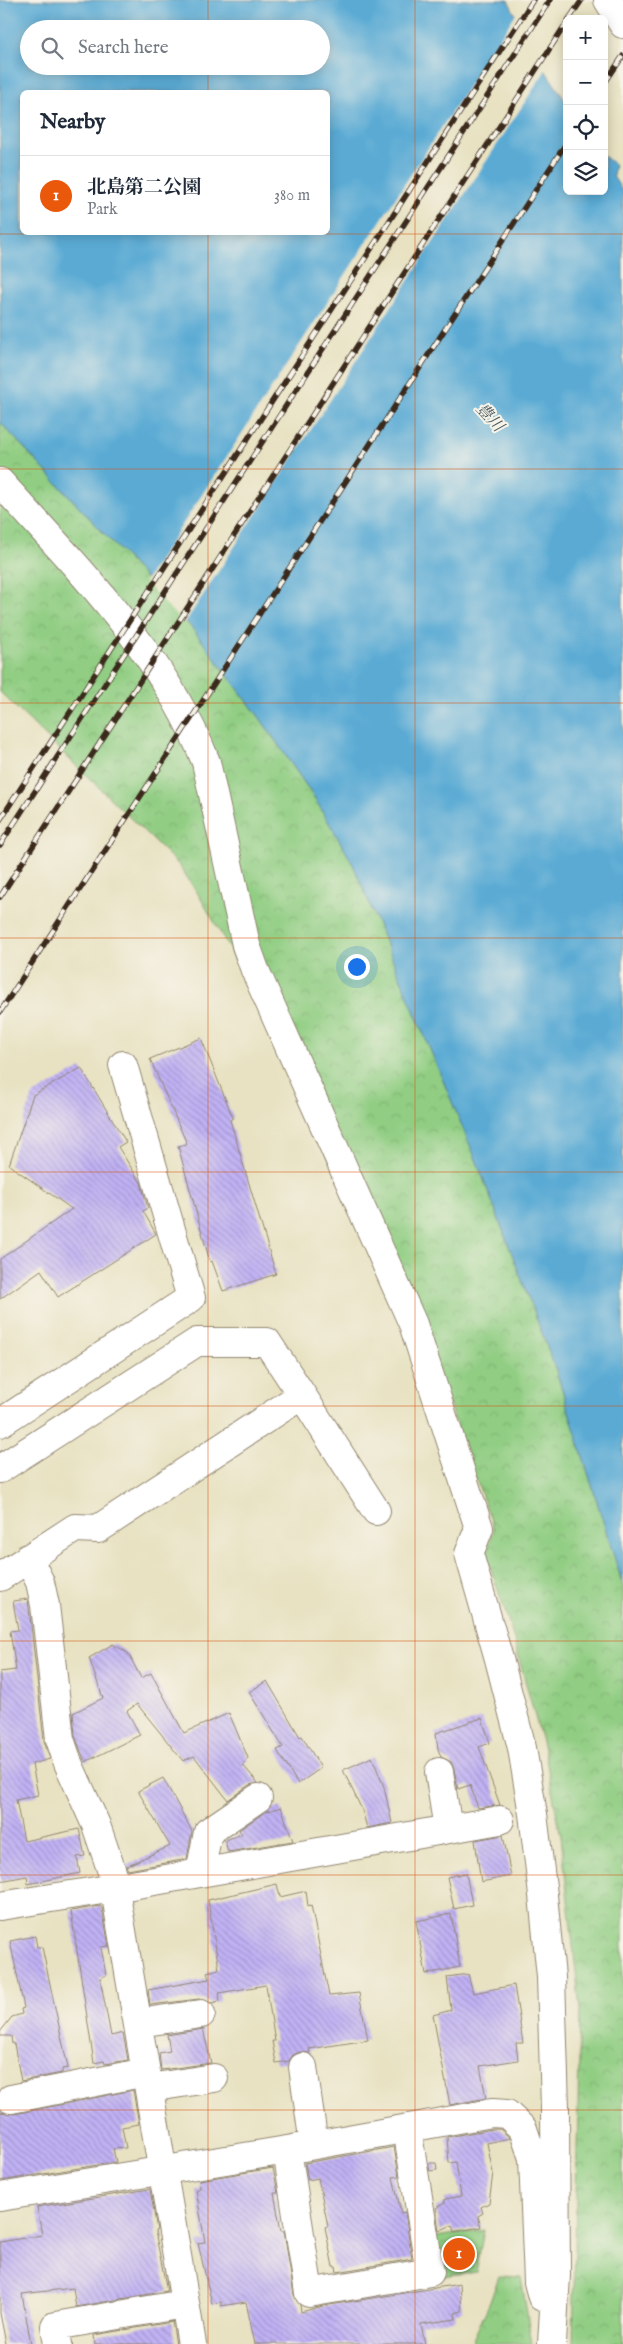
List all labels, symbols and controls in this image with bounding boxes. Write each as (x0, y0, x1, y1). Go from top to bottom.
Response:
map controls (563, 15, 608, 195)
button: + (563, 15, 608, 60)
search box (20, 20, 330, 75)
icon: search (38, 34, 66, 62)
text: Search here (78, 36, 169, 60)
button: − (563, 60, 608, 105)
button: locate (563, 105, 608, 150)
text: Nearby (40, 109, 105, 136)
button: layers (563, 150, 608, 195)
text: 北島第二公園 (87, 176, 201, 200)
text: 1 (53, 186, 59, 206)
text: 380 m (274, 186, 310, 206)
text: Park (87, 200, 117, 220)
water label: 豊川 (471, 399, 509, 438)
your location (344, 954, 370, 980)
pin: 1 (443, 2235, 475, 2273)

